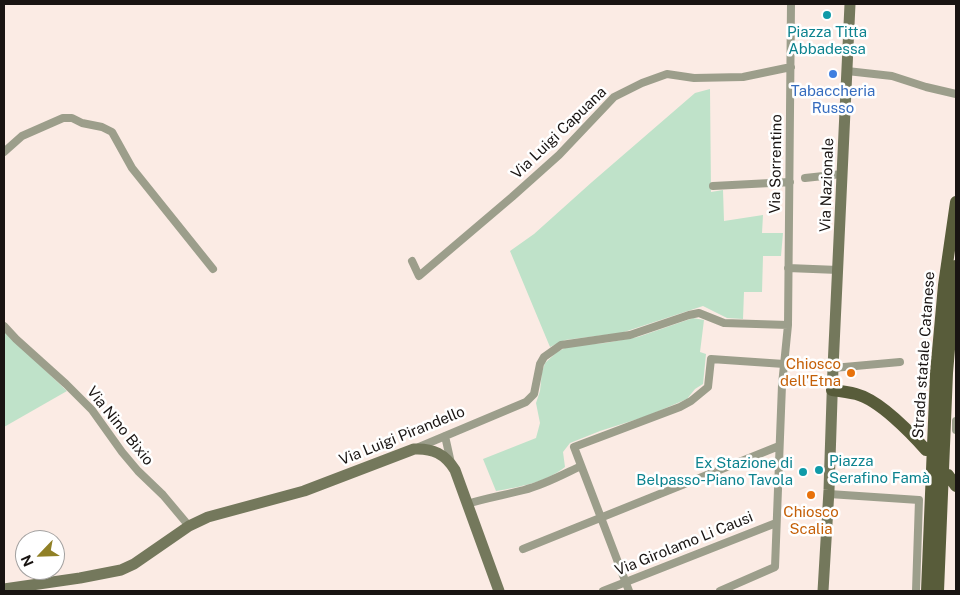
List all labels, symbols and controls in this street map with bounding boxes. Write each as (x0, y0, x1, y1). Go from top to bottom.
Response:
marker: Piazza Titta Abbadessa (821, 9, 833, 21)
place label: Piazza Titta Abbadessa (787, 23, 867, 58)
marker: Tabaccheria Russo (827, 68, 839, 80)
place label: Tabaccheria Russo (791, 82, 875, 117)
street label: Via Luigi Capuana (508, 83, 610, 183)
street label: Via Sorrentino (766, 114, 786, 214)
street label: Via Nazionale (816, 138, 838, 232)
street label: Strada statale Catanese (909, 271, 939, 439)
place label: Chiosco dell'Etna (780, 355, 841, 390)
marker: Chiosco dell'Etna (845, 367, 857, 379)
street label: Via Nino Bixio (83, 383, 157, 469)
street label: Via Luigi Pirandello (337, 403, 467, 469)
place label: Piazza Serafino Famà (829, 452, 930, 487)
place label: Ex Stazione di Belpasso-Piano Tavola (636, 454, 793, 489)
marker: Piazza Serafino Famà (813, 464, 825, 476)
marker: Ex Stazione di Belpasso-Piano Tavola (797, 466, 809, 478)
marker: Chiosco Scalia (805, 489, 817, 501)
place label: Chiosco Scalia (783, 503, 839, 538)
street label: Via Girolamo Li Causi (612, 508, 756, 580)
north arrow (15, 530, 65, 580)
text: N (18, 552, 37, 569)

